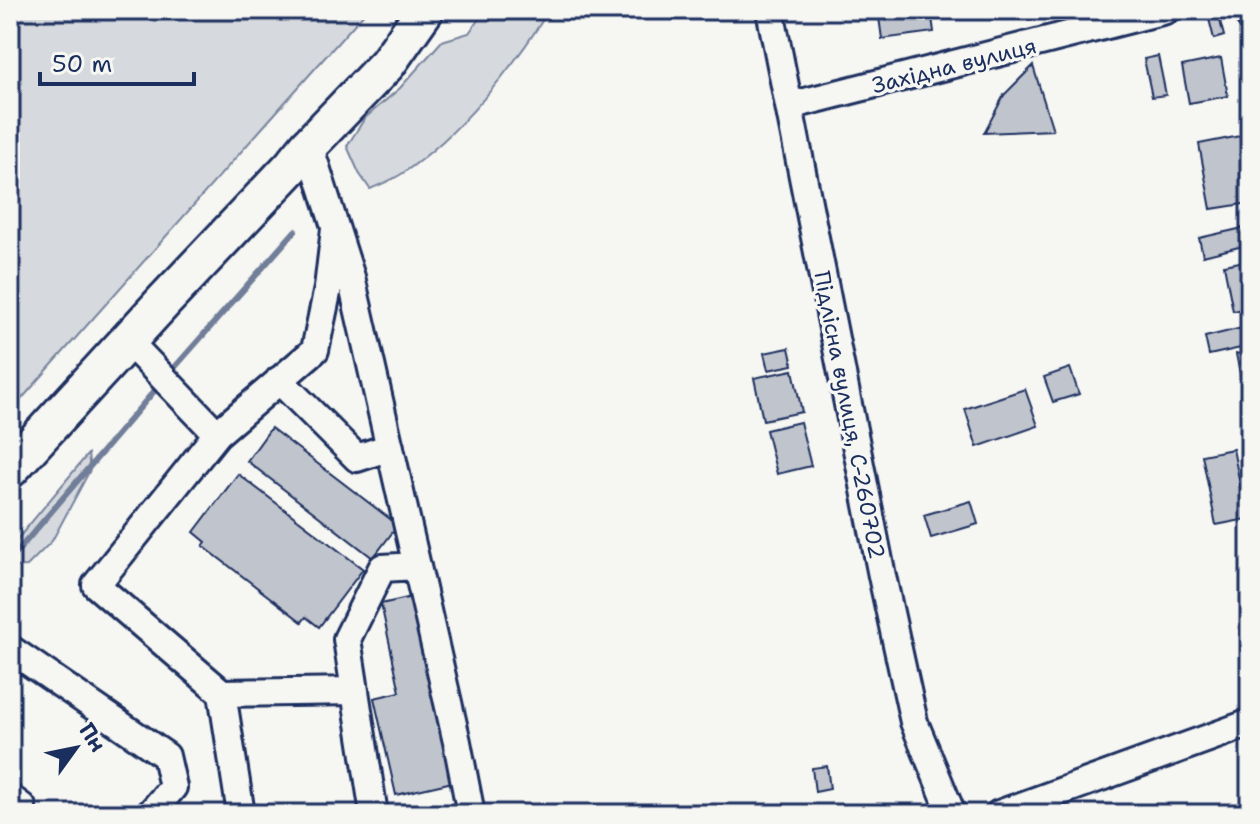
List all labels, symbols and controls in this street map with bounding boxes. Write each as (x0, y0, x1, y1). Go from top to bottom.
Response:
street label: Західна вулиця (869, 31, 1039, 100)
scale bar (40, 36, 194, 86)
text: 50 m (52, 48, 112, 80)
street label: Підлісна вулиця, С-260702 (807, 269, 892, 562)
north arrow (36, 708, 116, 788)
text: Пн (72, 717, 112, 757)

